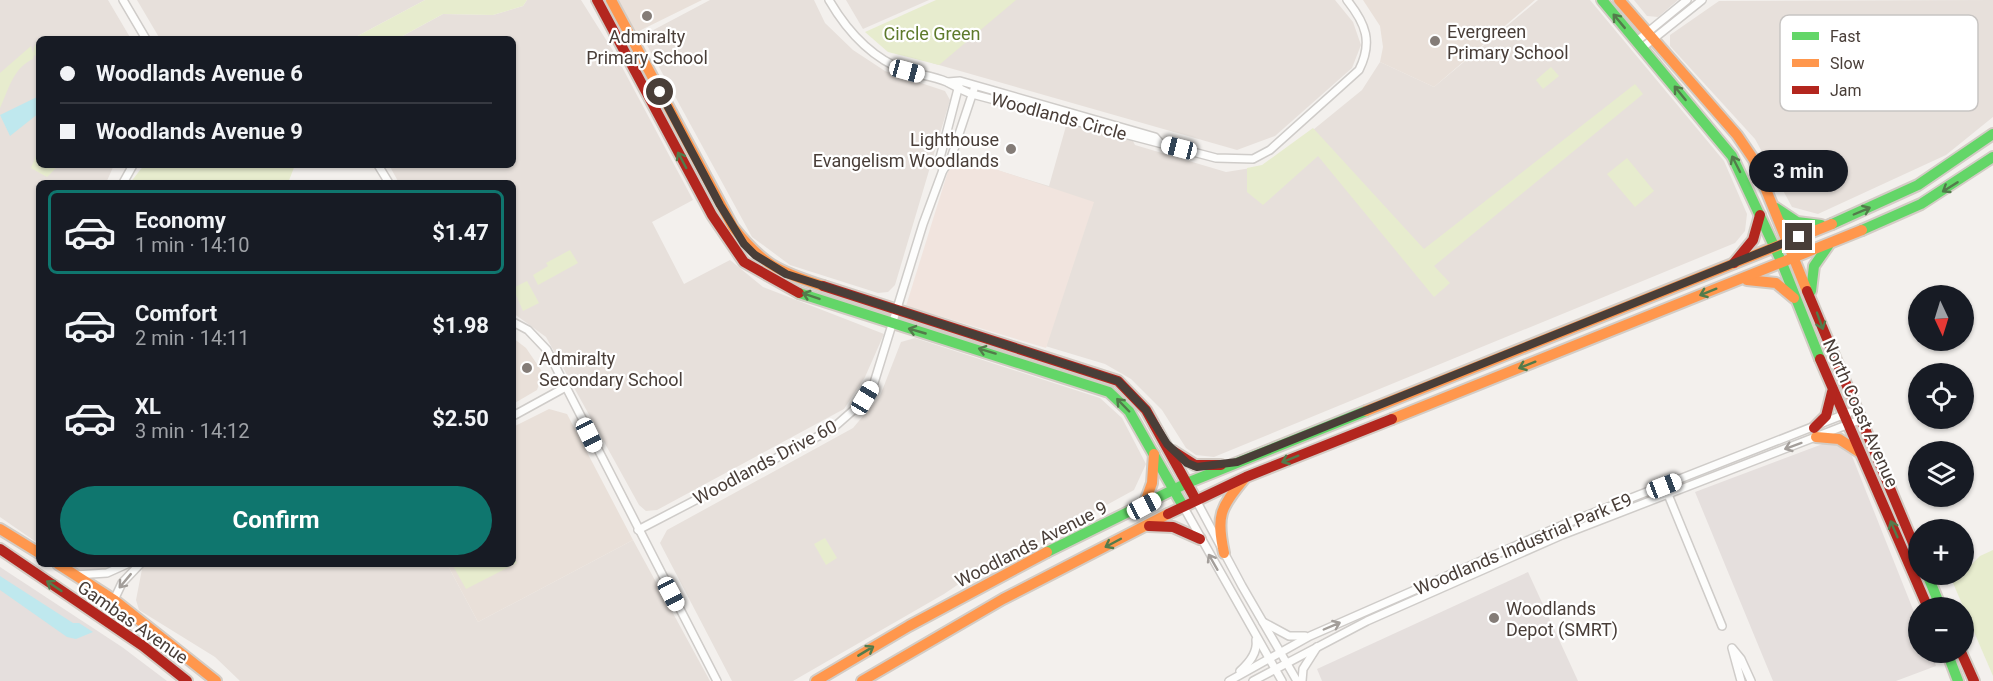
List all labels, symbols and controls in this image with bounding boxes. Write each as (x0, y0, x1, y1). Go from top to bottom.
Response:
marker: Admiralty Primary School (640, 9, 654, 23)
one-way arrow (1613, 13, 1626, 29)
legend (1780, 15, 1978, 111)
place label: Evergreen Primary School (1447, 21, 1569, 63)
park label: Circle Green (883, 23, 981, 44)
place label: Admiralty Primary School (586, 26, 708, 68)
text: Fast (1830, 27, 1861, 46)
marker: Evergreen Primary School (1428, 34, 1442, 48)
text: Slow (1830, 54, 1865, 73)
car (887, 58, 927, 84)
text: Woodlands Avenue 6 (96, 61, 303, 86)
route start (646, 78, 673, 105)
text: Jam (1830, 81, 1862, 100)
one-way arrow (1673, 85, 1686, 101)
street label: Woodlands Circle (989, 88, 1129, 144)
text: Woodlands Avenue 9 (96, 119, 303, 144)
place label: Lighthouse Evangelism Woodlands (813, 129, 999, 171)
car (1159, 135, 1199, 161)
marker: Lighthouse Evangelism Woodlands (1004, 142, 1018, 156)
callout: 3 min (1750, 150, 1848, 192)
one-way arrow (676, 151, 687, 169)
one-way arrow (1729, 155, 1741, 173)
text: 3 min (1773, 159, 1824, 183)
one-way arrow (1942, 181, 1959, 193)
icon: car (63, 205, 117, 259)
one-way arrow (1852, 205, 1870, 217)
text: Economy (135, 208, 226, 233)
text: $1.47 (432, 220, 489, 245)
route end (1785, 223, 1812, 250)
text: 1 min · 14:10 (135, 233, 250, 257)
north arrow (1908, 285, 1974, 351)
map controls (1908, 285, 1974, 663)
one-way arrow (1699, 287, 1718, 298)
one-way arrow (802, 290, 821, 301)
icon: car (63, 298, 117, 352)
text: Comfort (135, 301, 217, 326)
one-way arrow (1815, 312, 1826, 330)
text: $1.98 (432, 313, 489, 338)
one-way arrow (908, 324, 927, 336)
text: 2 min · 14:11 (135, 326, 250, 350)
street label: North Coast Avenue (1819, 336, 1903, 490)
one-way arrow (978, 345, 997, 356)
place label: Admiralty Secondary School (539, 348, 683, 390)
one-way arrow (1518, 360, 1537, 371)
marker: Admiralty Secondary School (520, 361, 534, 375)
button: locate (1908, 363, 1974, 429)
car (848, 378, 882, 418)
icon: car (63, 391, 117, 445)
text: XL (135, 394, 161, 419)
one-way arrow (1116, 398, 1130, 413)
text: $2.50 (432, 406, 489, 431)
car (573, 415, 605, 455)
street label: Woodlands Drive 60 (690, 415, 840, 509)
text: 3 min · 14:12 (135, 419, 250, 443)
one-way arrow (1784, 441, 1803, 452)
button: layers (1908, 441, 1974, 507)
one-way arrow (1281, 454, 1300, 465)
car (1644, 471, 1684, 501)
button: Confirm (60, 486, 492, 555)
street label: Woodlands Industrial Park E9 (1411, 488, 1635, 600)
car (1124, 490, 1164, 522)
street label: Woodlands Avenue 9 (951, 497, 1111, 591)
button: + (1908, 519, 1974, 585)
one-way arrow (1888, 521, 1899, 539)
one-way arrow (1104, 538, 1122, 549)
one-way arrow (1207, 554, 1219, 571)
one-way arrow (118, 573, 132, 588)
car (655, 574, 687, 614)
street label: Gambas Avenue (74, 576, 192, 668)
one-way arrow (46, 580, 63, 592)
button: − (1908, 597, 1974, 663)
place label: Woodlands Depot (SMRT) (1506, 598, 1618, 641)
marker: Woodlands Depot (SMRT) (1487, 611, 1501, 625)
one-way arrow (1322, 620, 1340, 631)
one-way arrow (857, 645, 874, 657)

